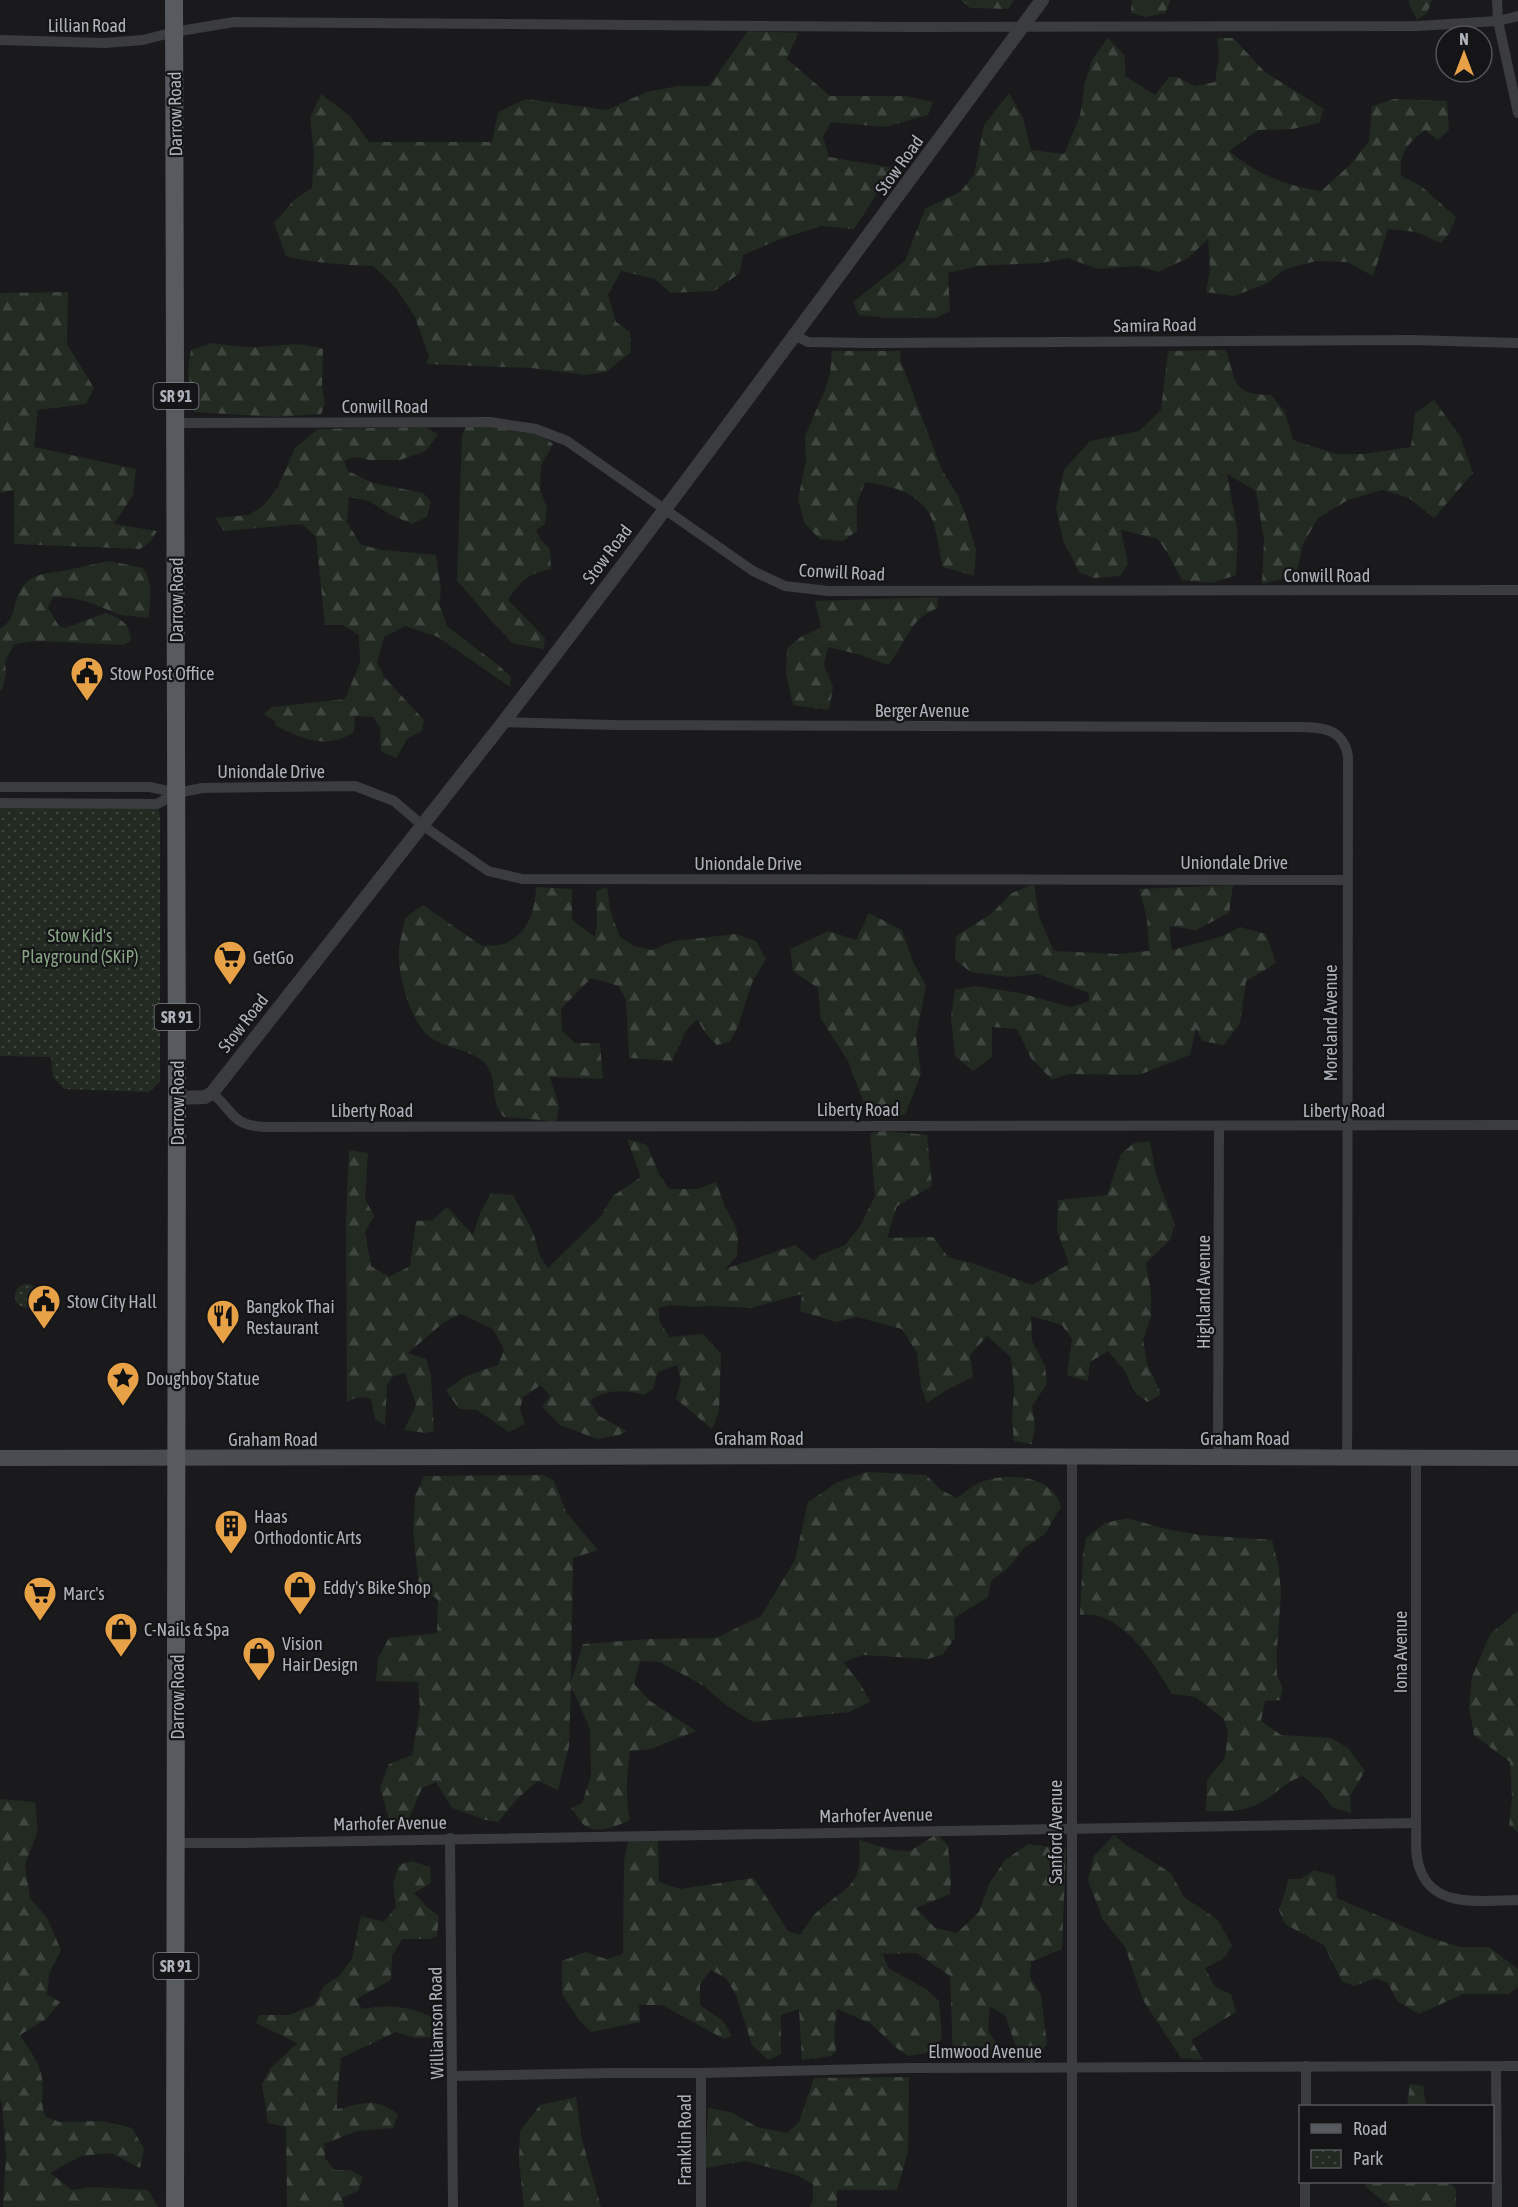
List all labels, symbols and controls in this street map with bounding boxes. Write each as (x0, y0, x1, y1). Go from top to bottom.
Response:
street label: Lillian Road (48, 15, 126, 36)
north arrow (1434, 24, 1494, 84)
text: N (1459, 30, 1469, 48)
street label: Darrow Road (164, 71, 186, 157)
street label: Stow Road (870, 131, 928, 199)
street label: Samira Road (1113, 314, 1197, 336)
road number: SR 91 (154, 383, 198, 409)
street label: Conwill Road (342, 396, 428, 417)
street label: Stow Road (578, 520, 636, 588)
street label: Darrow Road (166, 558, 187, 642)
street label: Conwill Road (798, 559, 886, 585)
street label: Conwill Road (1284, 565, 1370, 586)
public building icon: Stow Post Office (69, 655, 105, 702)
place label: Stow Post Office (110, 663, 214, 684)
street label: Berger Avenue (875, 700, 969, 721)
street label: Uniondale Drive (217, 761, 325, 782)
street label: Uniondale Drive (1180, 852, 1288, 873)
street label: Uniondale Drive (694, 853, 802, 874)
park label: Stow Kid's Playground (SKiP) (21, 925, 139, 967)
supermarket icon: GetGo (212, 939, 248, 986)
place label: GetGo (253, 947, 294, 968)
street label: Moreland Avenue (1320, 965, 1341, 1081)
street label: Stow Road (214, 990, 272, 1056)
road number: SR 91 (154, 1004, 200, 1030)
street label: Darrow Road (167, 1061, 188, 1145)
street label: Liberty Road (817, 1099, 899, 1120)
street label: Liberty Road (331, 1100, 413, 1121)
street label: Liberty Road (1303, 1100, 1385, 1121)
street label: Highland Avenue (1193, 1235, 1214, 1349)
public building icon: Stow City Hall (26, 1283, 62, 1330)
place label: Stow City Hall (67, 1291, 157, 1312)
place label: Bangkok Thai Restaurant (246, 1296, 335, 1338)
restaurant icon: Bangkok Thai Restaurant (205, 1298, 241, 1345)
place icon: Doughboy Statue (105, 1360, 141, 1407)
place label: Doughboy Statue (146, 1368, 260, 1389)
street label: Graham Road (714, 1428, 804, 1449)
street label: Graham Road (1200, 1428, 1290, 1449)
street label: Graham Road (228, 1429, 318, 1450)
place label: Haas Orthodontic Arts (254, 1506, 362, 1548)
building icon: Haas Orthodontic Arts (213, 1508, 249, 1555)
shop icon: Eddy's Bike Shop (282, 1569, 318, 1616)
supermarket icon: Marc's (22, 1575, 58, 1622)
place label: Eddy's Bike Shop (323, 1577, 431, 1598)
place label: Marc's (63, 1583, 105, 1604)
shop icon: C-Nails & Spa (103, 1611, 139, 1658)
street label: Iona Avenue (1390, 1611, 1411, 1693)
place label: C-Nails & Spa (144, 1619, 230, 1640)
place label: Vision Hair Design (282, 1633, 358, 1675)
shop icon: Vision Hair Design (241, 1635, 277, 1682)
street label: Darrow Road (167, 1655, 188, 1739)
street label: Sanford Avenue (1045, 1780, 1066, 1884)
street label: Marhofer Avenue (819, 1804, 933, 1826)
street label: Marhofer Avenue (333, 1812, 447, 1834)
road number: SR 91 (154, 1953, 198, 1979)
street label: Williamson Road (425, 1967, 447, 2079)
street label: Elmwood Avenue (928, 2041, 1042, 2062)
street label: Franklin Road (674, 2094, 695, 2186)
legend (1299, 2105, 1494, 2183)
text: Road (1353, 2118, 1387, 2139)
text: Park (1353, 2148, 1383, 2169)

